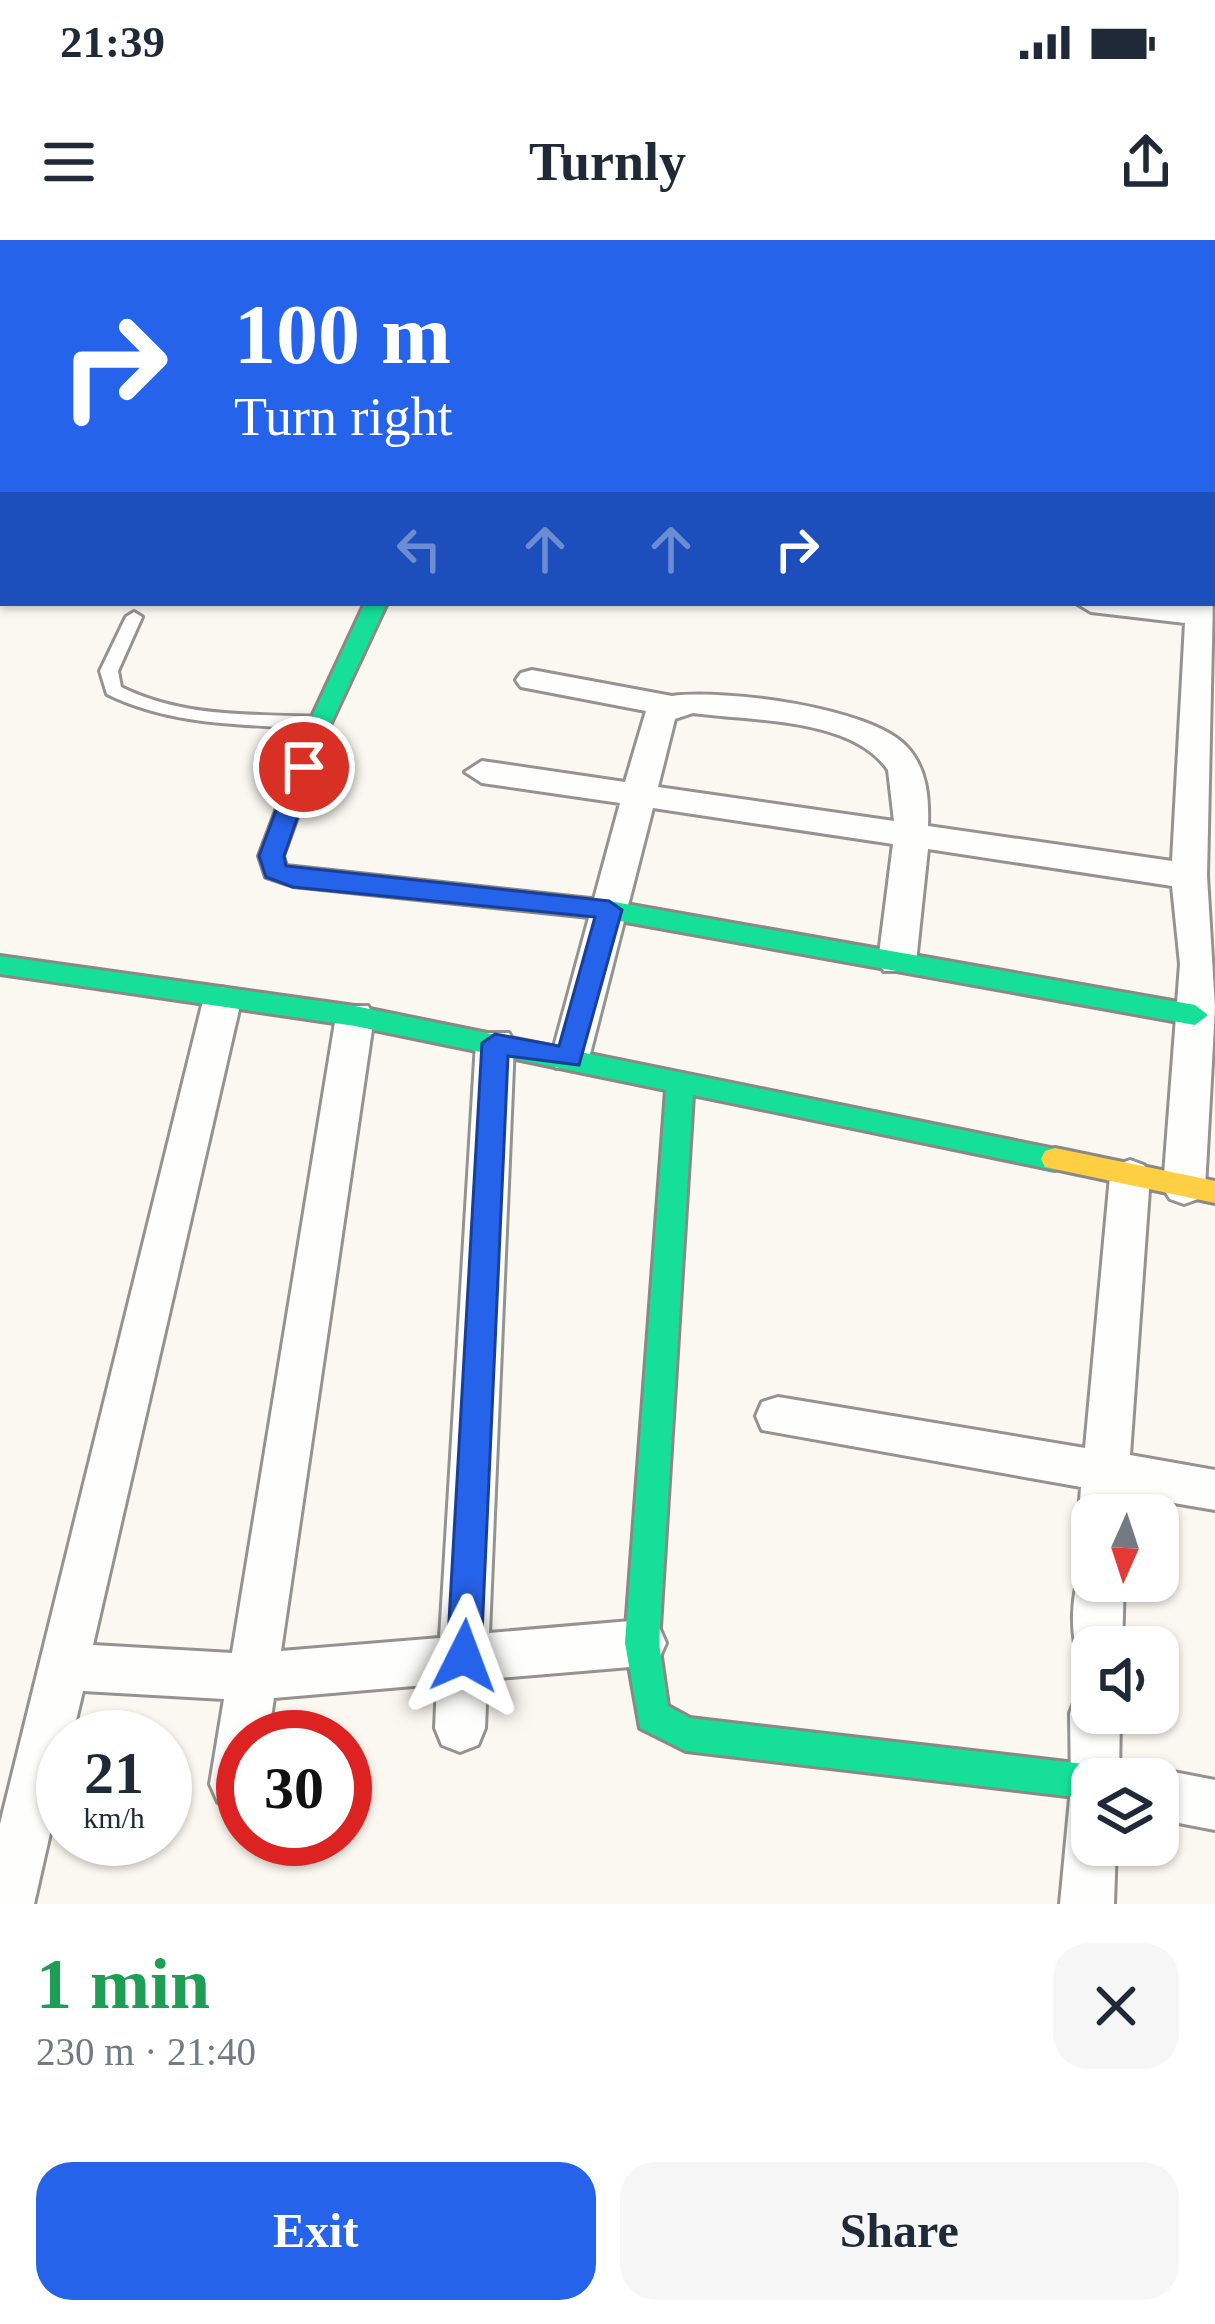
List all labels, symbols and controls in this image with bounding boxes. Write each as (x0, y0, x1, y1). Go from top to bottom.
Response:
text: 21:39 (60, 17, 165, 67)
icon: menu (36, 129, 102, 195)
icon: share (1113, 129, 1179, 195)
text: Turnly (529, 132, 686, 192)
icon: right (36, 288, 192, 444)
text: 100 m (234, 288, 451, 381)
text: Turn right (234, 387, 453, 447)
icon: left (386, 516, 452, 582)
icon: ahead (512, 516, 578, 582)
icon: ahead (638, 516, 704, 582)
icon: right (764, 516, 830, 582)
pin (253, 716, 355, 818)
icon: arrive (271, 734, 337, 800)
north arrow (1071, 1494, 1179, 1602)
map controls (1071, 1494, 1179, 1866)
position arrow (401, 1593, 527, 1719)
button: sound (1071, 1626, 1179, 1734)
speed limit sign: 30 (216, 1710, 372, 1866)
text: 21 (84, 1740, 144, 1806)
button: layers (1071, 1758, 1179, 1866)
text: km/h (83, 1801, 145, 1834)
button: close (1053, 1943, 1179, 2069)
text: 1 min (36, 1944, 210, 2024)
text: 230 m · 21:40 (36, 2030, 256, 2073)
button: Exit (36, 2162, 596, 2300)
button: Share (620, 2162, 1179, 2300)

